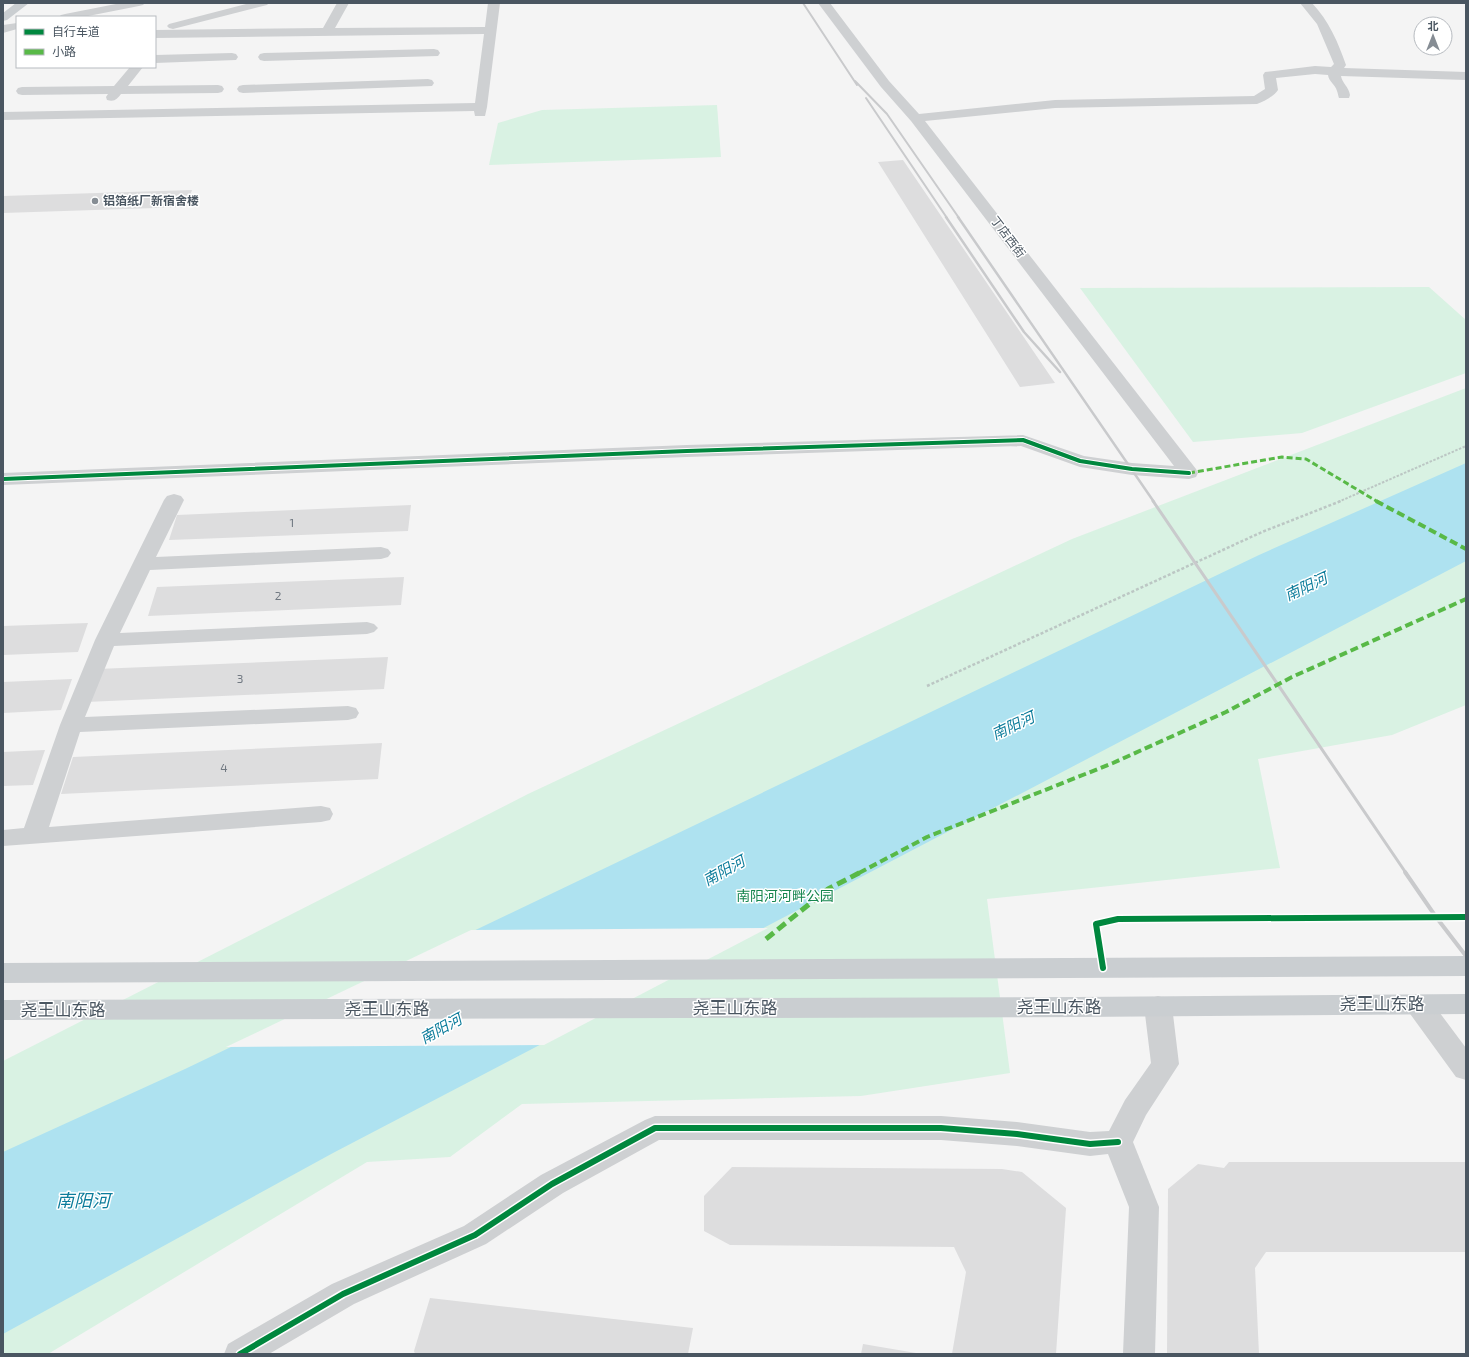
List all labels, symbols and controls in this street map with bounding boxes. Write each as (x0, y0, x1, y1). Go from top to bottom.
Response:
legend (16, 16, 156, 68)
north arrow (1413, 16, 1453, 56)
text: 北 (1428, 19, 1439, 32)
text: 自行车道 (52, 24, 100, 38)
text: 小路 (52, 44, 76, 58)
place label: 铝箔纸厂新宿舍楼 (103, 193, 199, 207)
marker: 铝箔纸厂新宿舍楼 (90, 196, 100, 206)
street label: 丁店西街 (989, 213, 1029, 260)
house number: 1 (290, 515, 294, 529)
water label: 南阳河 (1281, 567, 1332, 604)
house number: 2 (275, 588, 282, 602)
house number: 3 (237, 671, 243, 685)
water label: 南阳河 (988, 706, 1039, 743)
house number: 4 (220, 760, 228, 774)
water label: 南阳河 (699, 850, 750, 889)
park label: 南阳河河畔公园 (736, 887, 834, 904)
street label: 尧王山东路 (1340, 993, 1425, 1013)
street label: 尧王山东路 (1017, 996, 1102, 1016)
street label: 尧王山东路 (693, 997, 778, 1017)
street label: 尧王山东路 (345, 998, 430, 1018)
street label: 尧王山东路 (21, 999, 106, 1019)
water label: 南阳河 (416, 1008, 467, 1047)
water label: 南阳河 (56, 1189, 113, 1211)

